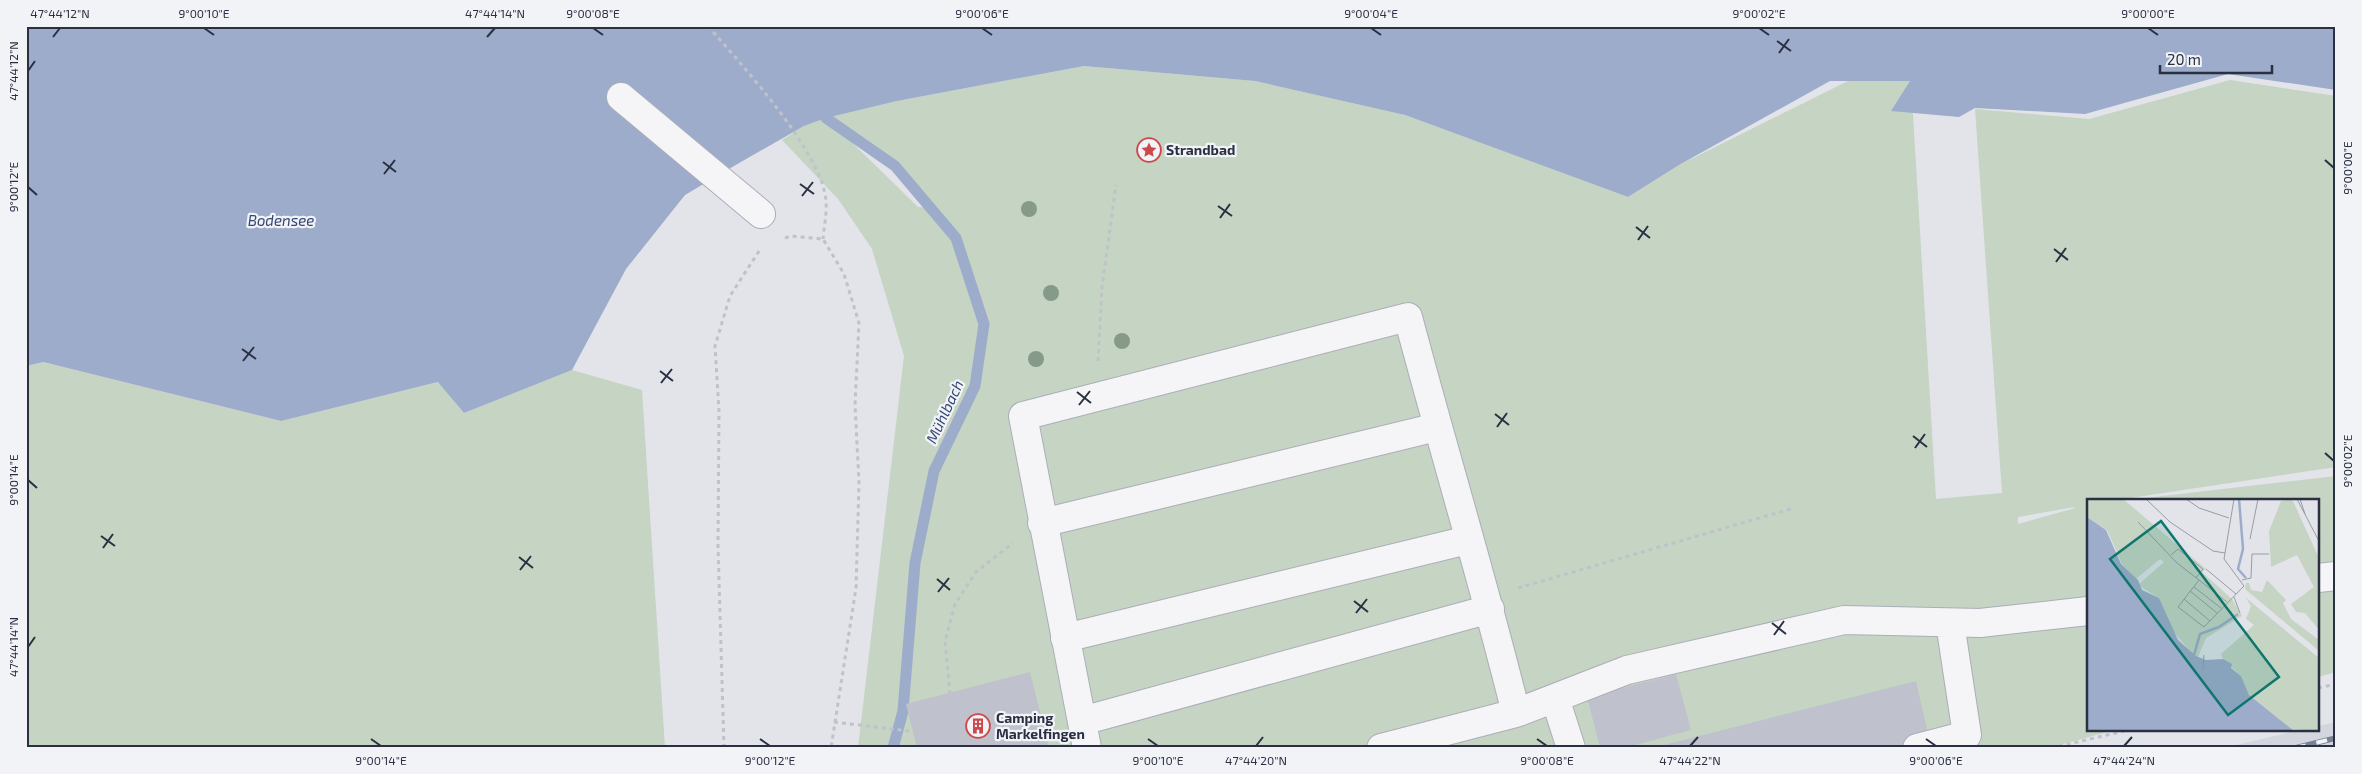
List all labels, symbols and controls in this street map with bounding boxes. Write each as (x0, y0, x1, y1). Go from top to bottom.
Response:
text: 47°44'12"N (30, 6, 90, 20)
text: 9°00'10"E (178, 6, 230, 20)
text: 47°44'14"N (465, 6, 525, 20)
text: 9°00'08"E (566, 6, 620, 20)
text: 9°00'06"E (955, 6, 1009, 20)
text: 9°00'04"E (1344, 6, 1398, 20)
text: 9°00'02"E (1732, 6, 1786, 20)
text: 9°00'00"E (2121, 6, 2175, 20)
text: 47°44'12"N (6, 41, 20, 101)
scale bar (2160, 42, 2272, 74)
text: 20 m (2167, 50, 2201, 68)
place icon: Strandbad (1136, 137, 1162, 163)
place label: Strandbad (1166, 141, 1235, 158)
text: 9°00'00"E (2340, 141, 2354, 195)
text: 9°00'12"E (6, 161, 20, 212)
water label: Bodensee (248, 211, 314, 229)
water label: Mühlbach (922, 377, 967, 446)
text: 9°00'02"E (2340, 434, 2354, 488)
text: 9°00'14"E (6, 454, 20, 506)
inset map (2087, 499, 2320, 732)
text: 47°44'14"N (6, 617, 20, 677)
place label: Camping Markelfingen (996, 709, 1085, 742)
building icon: Camping Markelfingen (965, 713, 991, 739)
text: 9°00'14"E (355, 753, 407, 767)
text: 9°00'12"E (745, 753, 796, 767)
text: 9°00'10"E (1132, 753, 1184, 767)
text: 47°44'20"N (1225, 753, 1287, 767)
text: 9°00'08"E (1520, 753, 1574, 767)
text: 47°44'22"N (1659, 753, 1721, 767)
text: 9°00'06"E (1909, 753, 1963, 767)
text: 47°44'24"N (2093, 753, 2155, 767)

